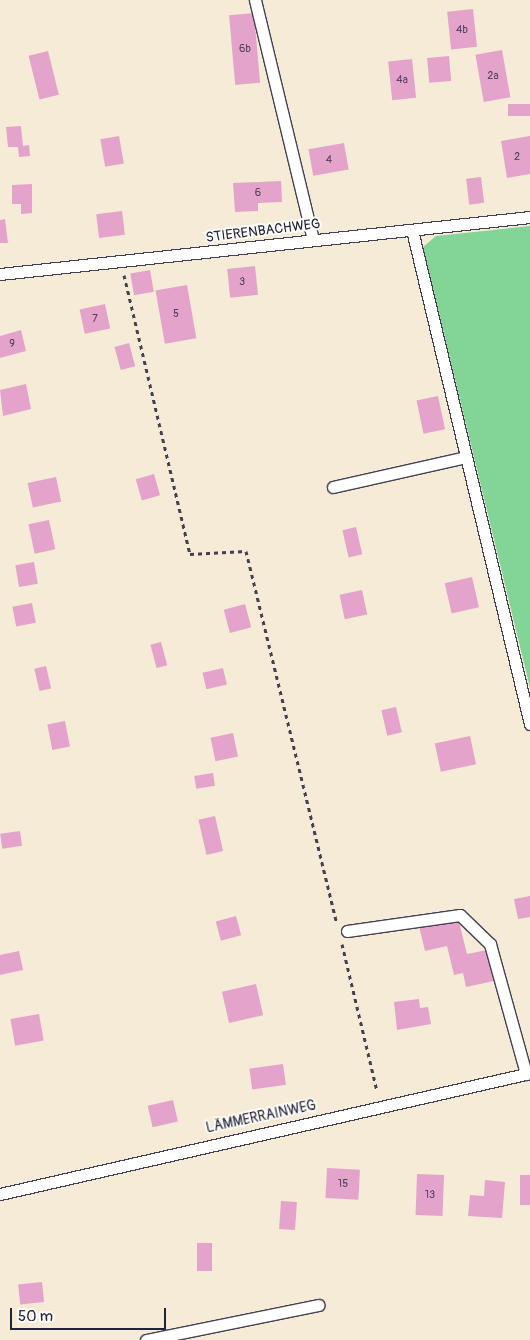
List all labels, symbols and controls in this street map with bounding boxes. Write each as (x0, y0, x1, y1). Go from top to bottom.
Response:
house number: 4b (456, 23, 468, 37)
house number: 6b (239, 42, 251, 56)
house number: 2a (487, 69, 499, 83)
house number: 4a (396, 73, 408, 87)
house number: 2 (514, 150, 520, 164)
house number: 4 (326, 153, 332, 167)
house number: 6 (255, 186, 261, 200)
street label: STIERENBACHWEG (205, 216, 321, 246)
house number: 3 (239, 275, 245, 289)
house number: 5 (173, 307, 179, 321)
house number: 7 (92, 312, 98, 326)
house number: 9 (9, 337, 15, 351)
street label: LÄMMERRAINWEG (204, 1097, 318, 1137)
house number: 15 (338, 1177, 348, 1191)
house number: 13 (425, 1188, 435, 1202)
scale bar (12, 1298, 169, 1330)
text: 50 m (18, 1307, 53, 1326)

